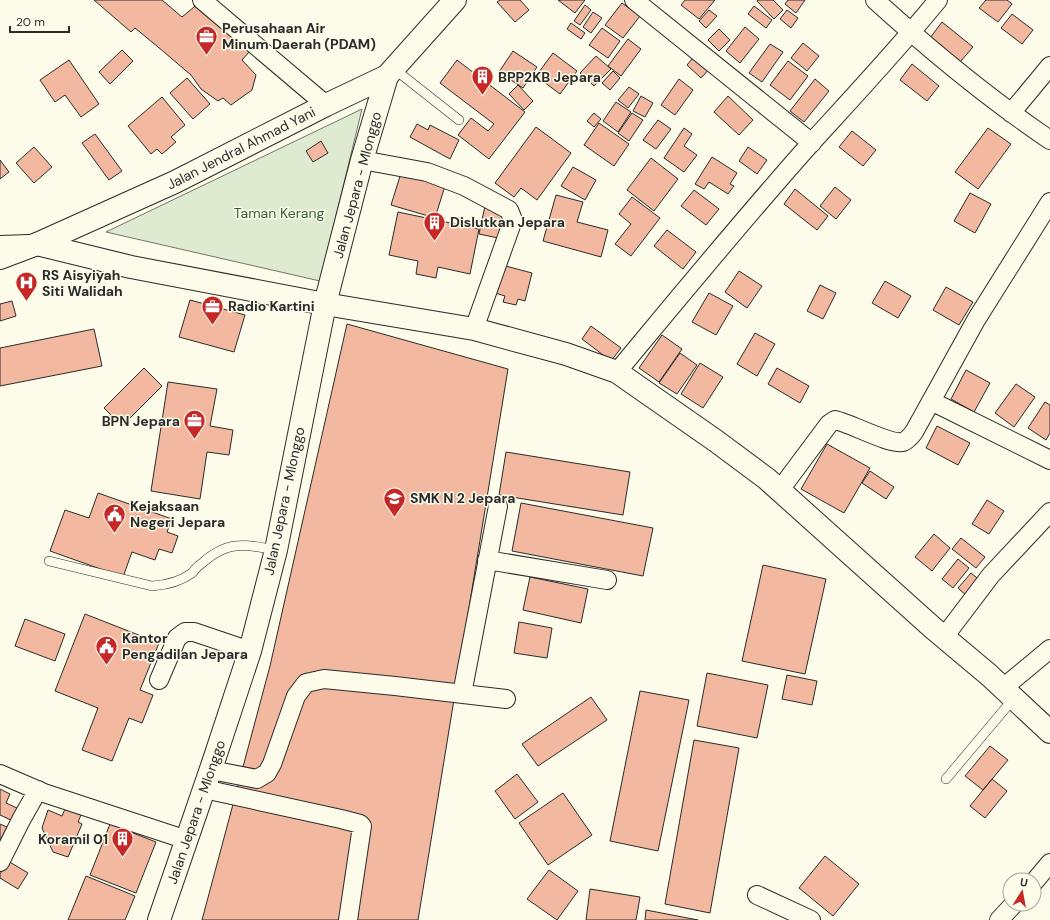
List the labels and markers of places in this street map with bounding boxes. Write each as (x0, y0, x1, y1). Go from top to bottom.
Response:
place label: Perusahaan Air Minum Daerah (PDAM) (222, 19, 376, 53)
office icon: Perusahaan Air Minum Daerah (PDAM) (194, 23, 220, 56)
building icon: BPP2KB Jepara (470, 64, 496, 97)
place label: BPP2KB Jepara (498, 68, 601, 86)
building icon: Dislutkan Jepara (421, 209, 447, 242)
place label: Dislutkan Jepara (450, 213, 565, 231)
place label: RS Aisyiyah Siti Walidah (42, 266, 123, 300)
hospital icon: RS Aisyiyah Siti Walidah (13, 270, 39, 303)
office icon: Radio Kartini (199, 293, 225, 326)
place label: Radio Kartini (228, 297, 315, 315)
office icon: BPN Jepara (182, 408, 208, 441)
place label: BPN Jepara (102, 412, 180, 430)
school or university icon: SMK N 2 Jepara (381, 485, 407, 518)
place label: SMK N 2 Jepara (410, 489, 515, 507)
place label: Kejaksaan Negeri Jepara (130, 497, 225, 531)
public building icon: Kejaksaan Negeri Jepara (101, 501, 127, 534)
place label: Kantor Pengadilan Jepara (122, 629, 248, 663)
public building icon: Kantor Pengadilan Jepara (94, 633, 120, 666)
building icon: Koramil 01 (110, 826, 136, 859)
place label: Koramil 01 (38, 830, 108, 848)

